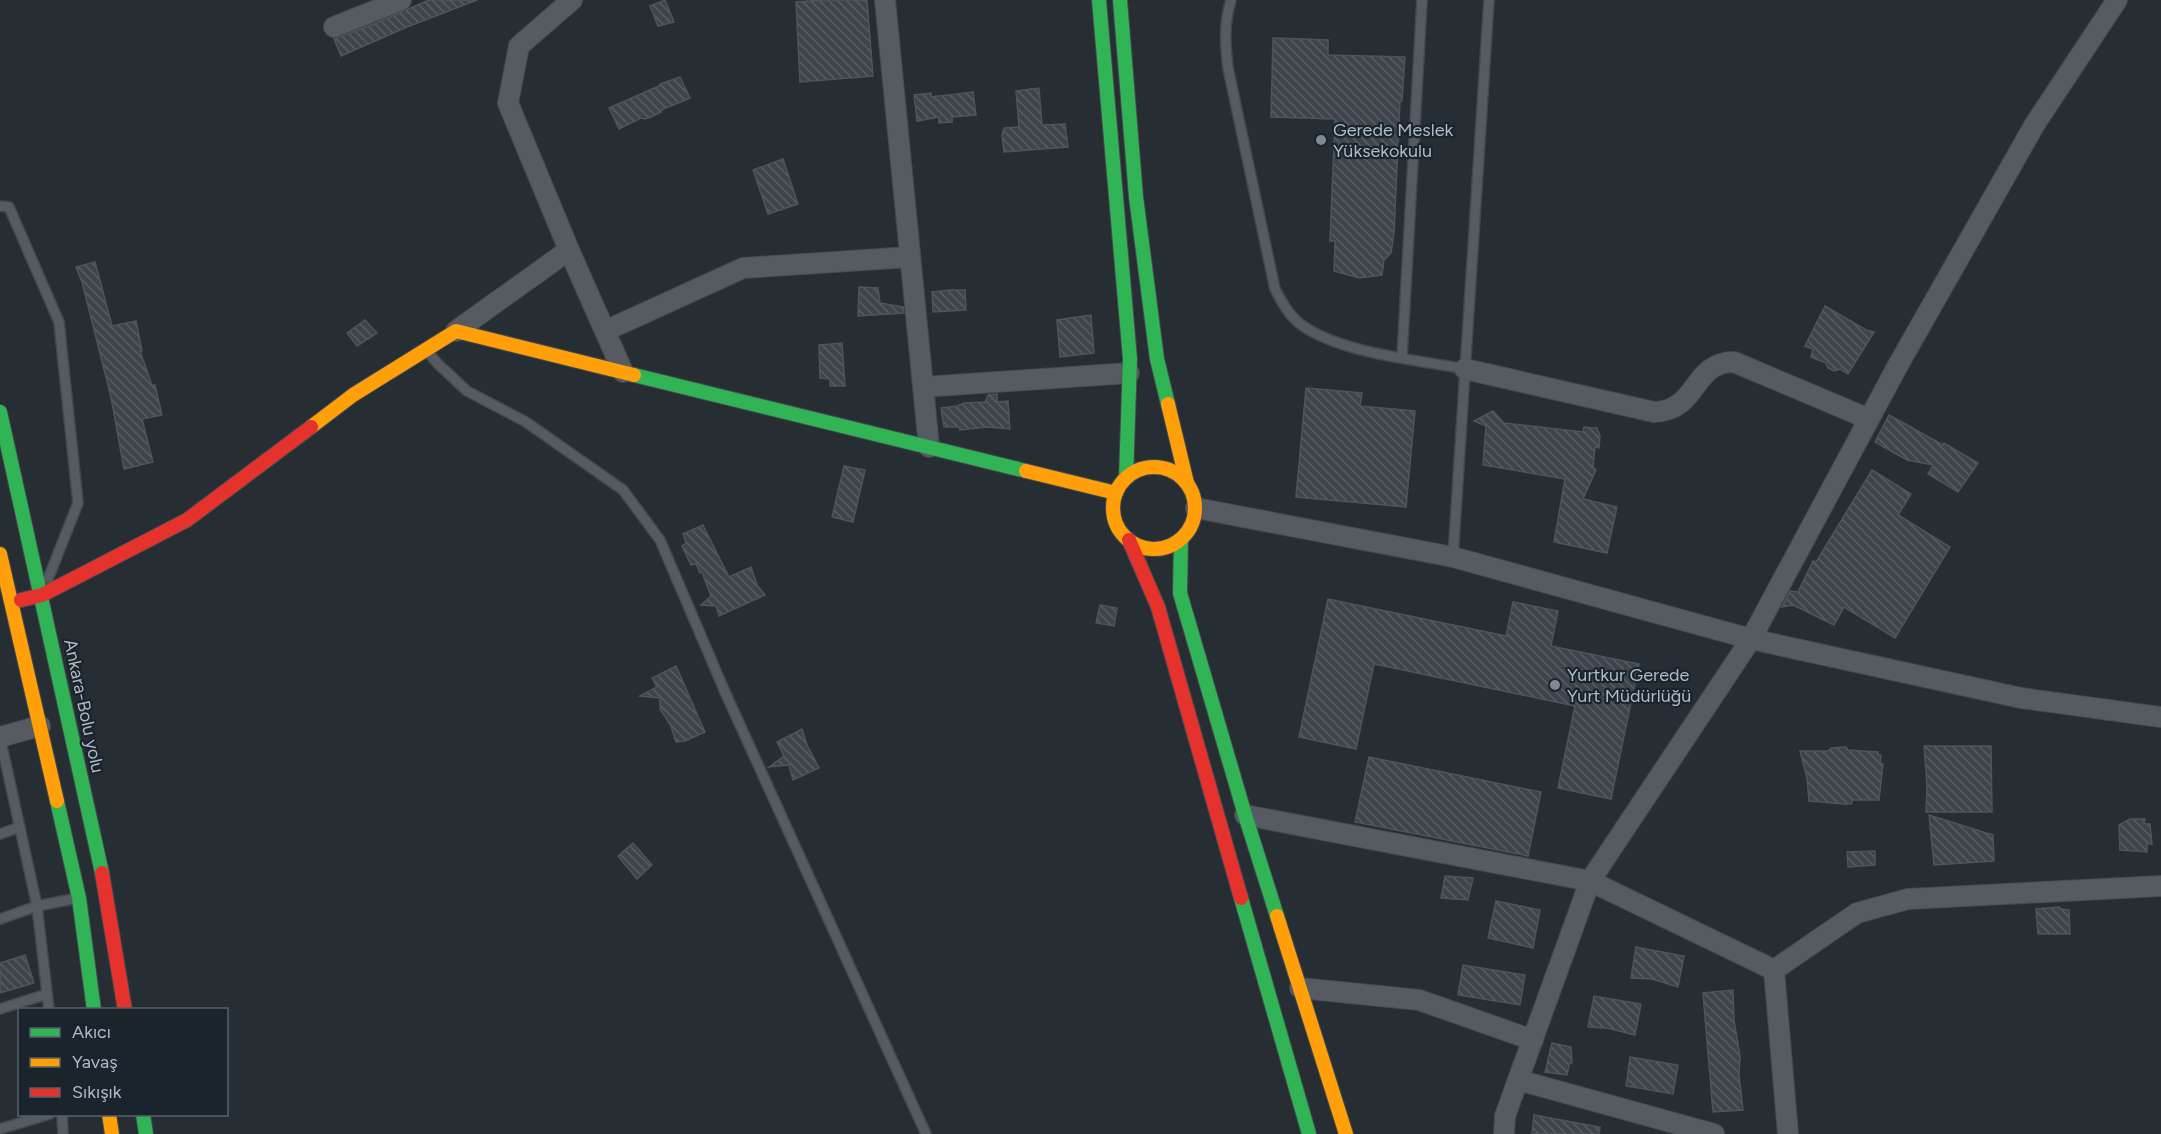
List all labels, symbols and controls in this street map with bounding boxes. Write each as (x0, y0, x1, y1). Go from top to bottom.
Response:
place label: Gerede Meslek Yüksekokulu (1333, 119, 1453, 162)
marker: Gerede Meslek Yüksekokulu (1314, 133, 1328, 147)
street label: Ankara-Bolu yolu (59, 637, 109, 775)
place label: Yurtkur Gerede Yurt Müdürlüğü (1567, 664, 1691, 707)
marker: Yurtkur Gerede Yurt Müdürlüğü (1548, 678, 1562, 692)
legend (18, 1008, 228, 1116)
text: Akıcı (72, 1021, 111, 1043)
text: Yavaş (72, 1051, 118, 1073)
text: Sıkışık (72, 1081, 122, 1103)

